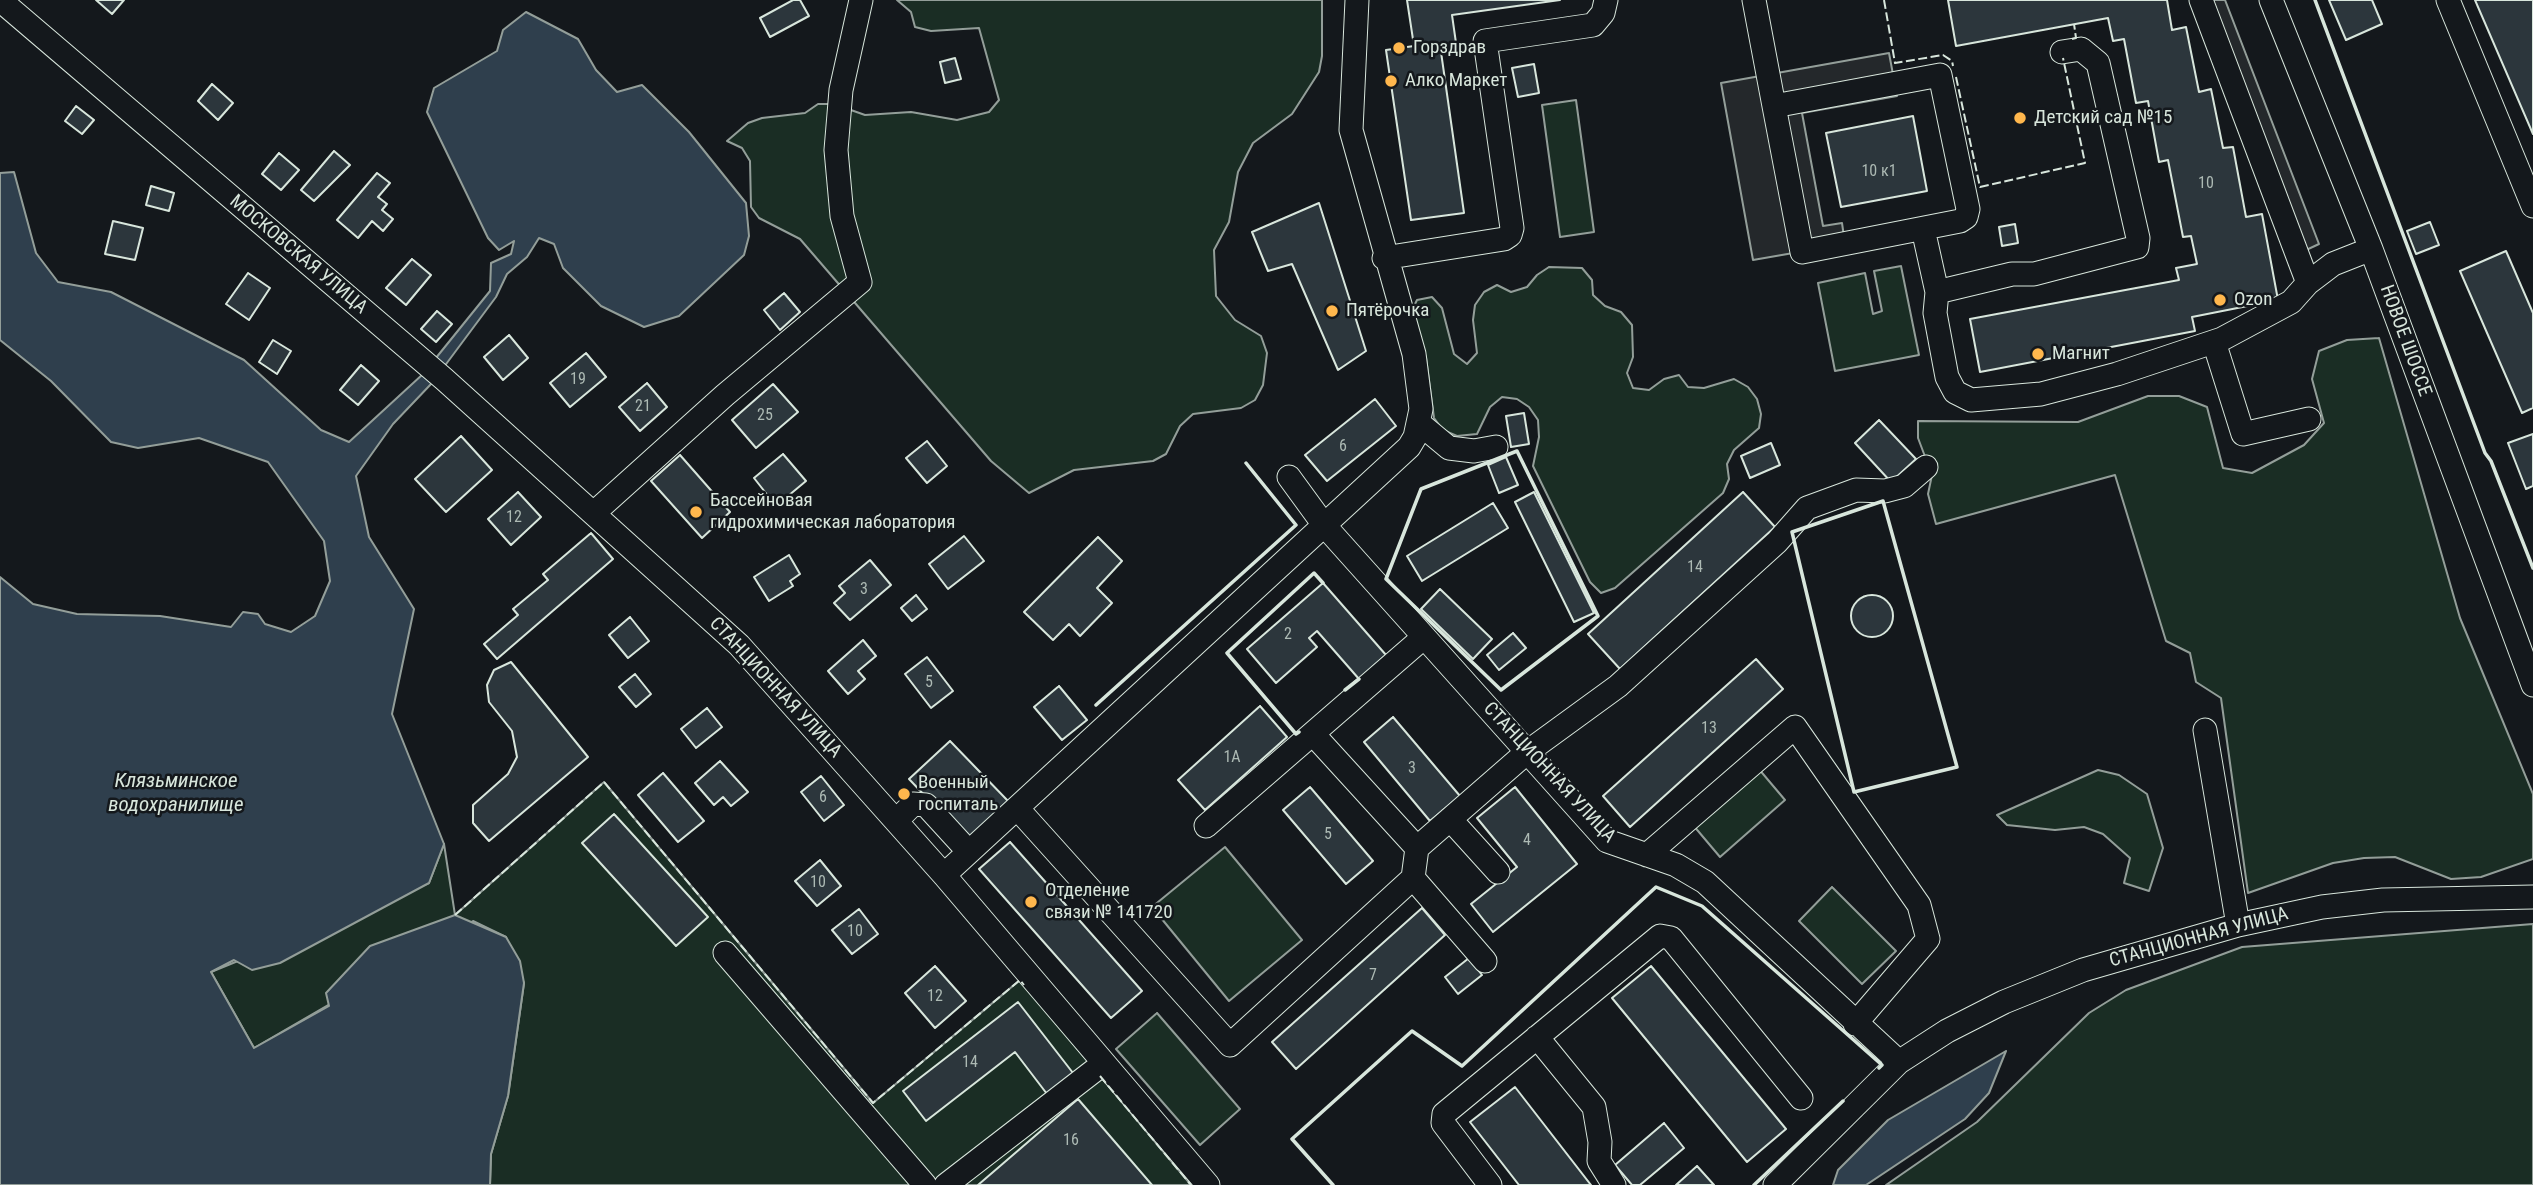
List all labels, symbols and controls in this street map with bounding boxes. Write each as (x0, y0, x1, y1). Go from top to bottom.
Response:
place label: Горздрав (1413, 37, 1486, 59)
marker: Горздрав (1391, 40, 1407, 56)
place label: Алко Маркет (1405, 70, 1507, 92)
marker: Алко Маркет (1383, 73, 1399, 89)
place label: Детский сад №15 (2034, 107, 2172, 129)
marker: Детский сад №15 (2012, 110, 2028, 126)
house number: 10 к1 (1861, 162, 1897, 182)
house number: 10 (2198, 174, 2214, 194)
street label: МОСКОВСКАЯ УЛИЦА (224, 191, 372, 319)
street label: НОВОЕ ШОССЕ (2374, 282, 2436, 400)
place label: Ozon (2234, 289, 2272, 311)
marker: Ozon (2212, 292, 2228, 308)
place label: Пятёрочка (1346, 300, 1429, 322)
marker: Пятёрочка (1324, 303, 1340, 319)
place label: Магнит (2052, 343, 2110, 365)
marker: Магнит (2030, 346, 2046, 362)
house number: 19 (570, 370, 586, 390)
house number: 21 (635, 397, 651, 417)
house number: 25 (757, 406, 773, 426)
house number: 6 (1339, 437, 1347, 457)
place label: Бассейновая гидрохимическая лаборатория (710, 490, 955, 534)
marker: Бассейновая гидрохимическая лаборатория (688, 504, 704, 520)
house number: 12 (506, 508, 522, 528)
house number: 14 (1687, 558, 1703, 578)
house number: 3 (860, 580, 868, 600)
street label: СТАНЦИОННАЯ УЛИЦА (704, 613, 846, 763)
house number: 2 (1284, 625, 1292, 645)
house number: 5 (925, 673, 933, 693)
street label: СТАНЦИОННАЯ УЛИЦА (1478, 698, 1620, 848)
house number: 13 (1701, 719, 1717, 739)
house number: 1А (1223, 748, 1241, 768)
house number: 3 (1408, 759, 1416, 779)
water label: Клязьминское водохранилище (108, 769, 244, 819)
place label: Военный госпиталь (918, 772, 998, 816)
marker: Военный госпиталь (896, 786, 912, 802)
house number: 6 (819, 788, 827, 808)
house number: 5 (1324, 825, 1332, 845)
house number: 4 (1523, 831, 1531, 851)
house number: 10 (810, 873, 826, 893)
place label: Отделение связи № 141720 (1045, 880, 1173, 924)
marker: Отделение связи № 141720 (1023, 894, 1039, 910)
street label: СТАНЦИОННАЯ УЛИЦА (2107, 903, 2291, 973)
house number: 10 (847, 922, 863, 942)
house number: 7 (1369, 966, 1377, 986)
house number: 12 (927, 987, 943, 1007)
house number: 14 (962, 1053, 978, 1073)
house number: 16 (1063, 1131, 1079, 1151)

